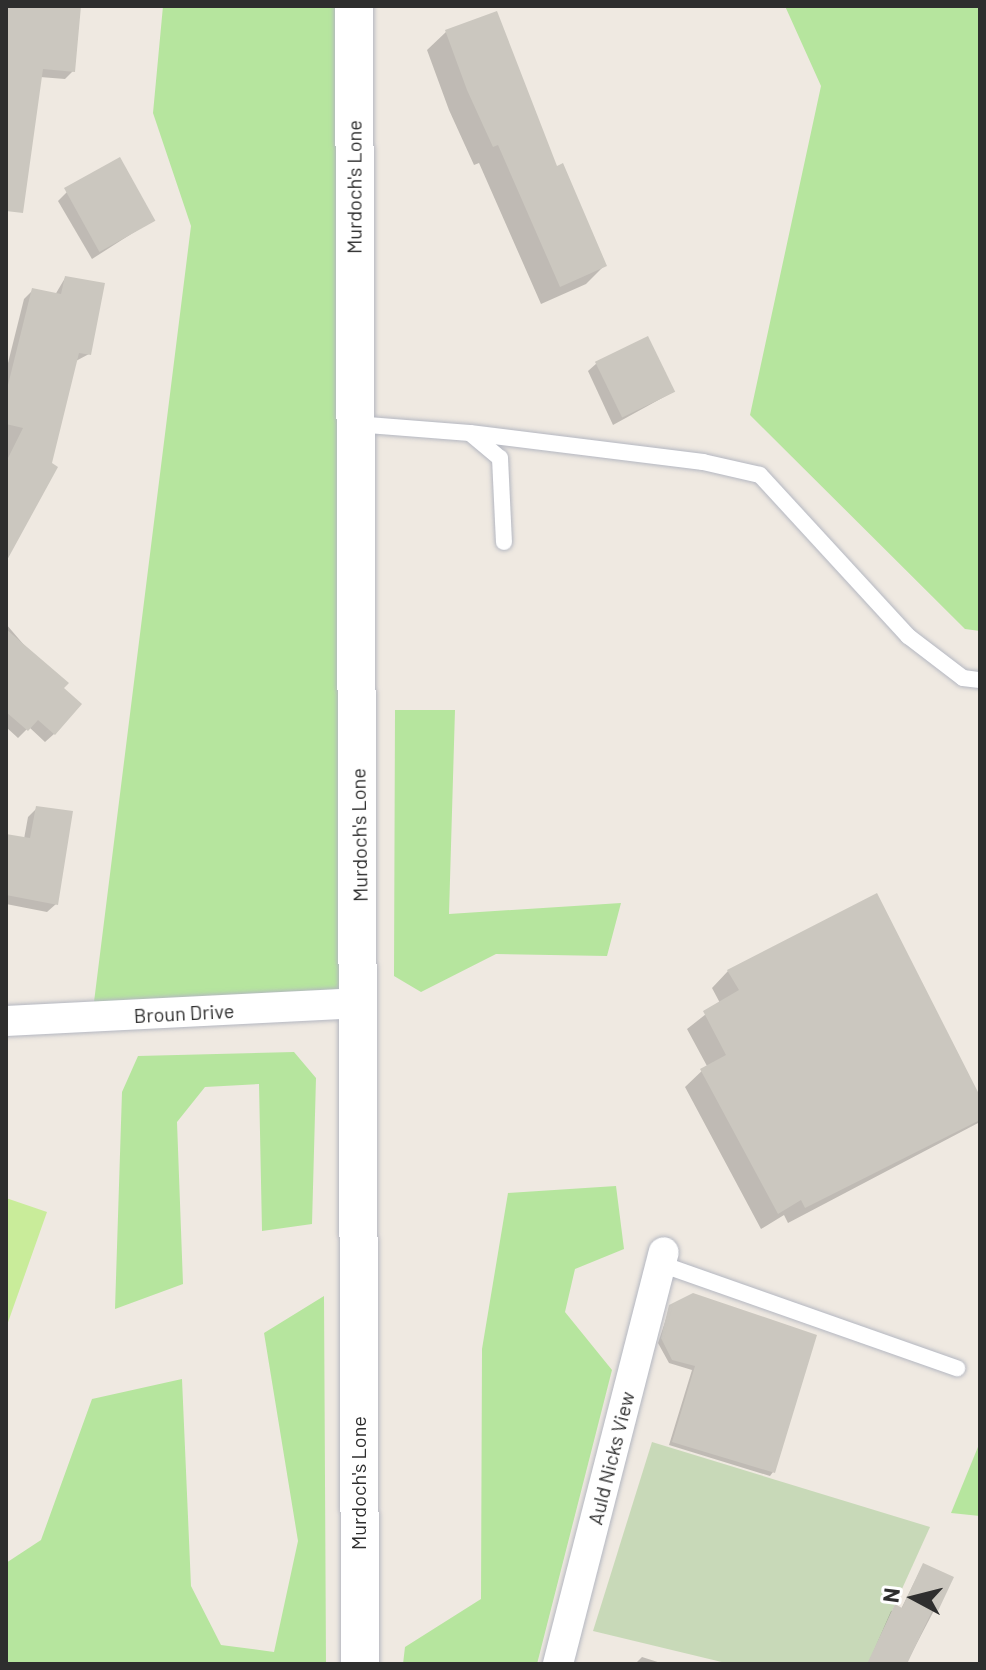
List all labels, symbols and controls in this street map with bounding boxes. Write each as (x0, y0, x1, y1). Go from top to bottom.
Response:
street label: Murdoch's Lone (342, 120, 366, 254)
street label: Murdoch's Lone (346, 768, 372, 902)
street label: Broun Drive (133, 998, 235, 1028)
street label: Auld Nicks View (583, 1389, 639, 1527)
street label: Murdoch's Lone (346, 1416, 370, 1550)
north arrow (874, 1558, 954, 1638)
text: N (876, 1586, 904, 1604)

